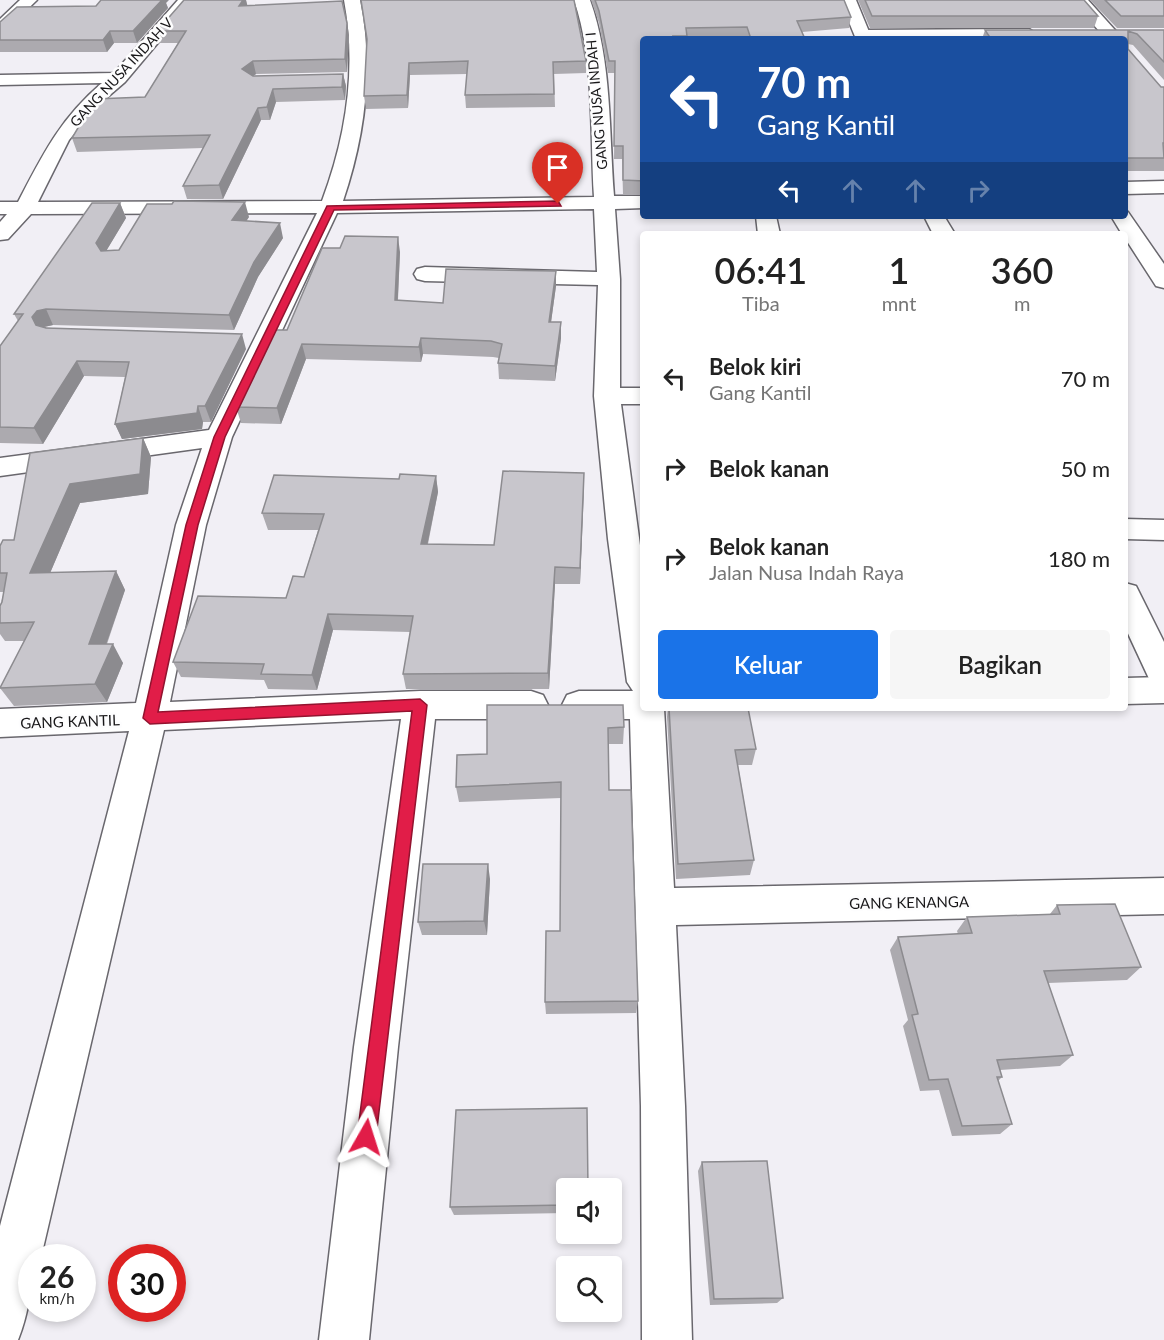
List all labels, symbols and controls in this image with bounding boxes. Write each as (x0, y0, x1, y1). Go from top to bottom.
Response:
street label: GANG NUSA INDAH V (66, 14, 176, 130)
street label: GANG NUSA INDAH I (582, 32, 610, 170)
text: 70 m (757, 57, 851, 107)
icon: left (658, 60, 736, 138)
text: Gang Kantil (757, 108, 895, 141)
pin (532, 142, 583, 204)
icon: arrive (541, 151, 574, 184)
icon: left (773, 174, 806, 207)
icon: ahead (836, 174, 869, 207)
icon: ahead (899, 174, 932, 207)
icon: right (962, 174, 995, 207)
text: 06:41 (715, 248, 807, 292)
text: 1 (889, 248, 909, 292)
text: 360 (991, 248, 1053, 292)
text: Tiba (742, 291, 780, 315)
text: mnt (882, 291, 916, 315)
text: m (1014, 291, 1030, 315)
text: Belok kiri (709, 353, 801, 380)
icon: left (658, 362, 691, 395)
text: 70 m (1061, 365, 1110, 392)
text: Gang Kantil (709, 380, 811, 404)
icon: right (658, 452, 691, 485)
text: Belok kanan (709, 455, 829, 482)
text: 50 m (1061, 455, 1110, 482)
text: Belok kanan (709, 533, 829, 560)
icon: right (658, 542, 691, 575)
text: 180 m (1048, 545, 1110, 572)
text: Jalan Nusa Indah Raya (709, 560, 904, 584)
button: Keluar (658, 630, 878, 699)
button: Bagikan (890, 630, 1110, 699)
street label: GANG KANTIL (20, 710, 120, 732)
street label: GANG KENANGA (849, 892, 970, 912)
position arrow (334, 1105, 398, 1169)
map controls (556, 1178, 622, 1322)
button: sound (556, 1178, 622, 1244)
speed limit sign: 30 (108, 1244, 186, 1322)
button: search (556, 1256, 622, 1322)
text: 26 (40, 1258, 74, 1294)
text: km/h (39, 1289, 75, 1307)

